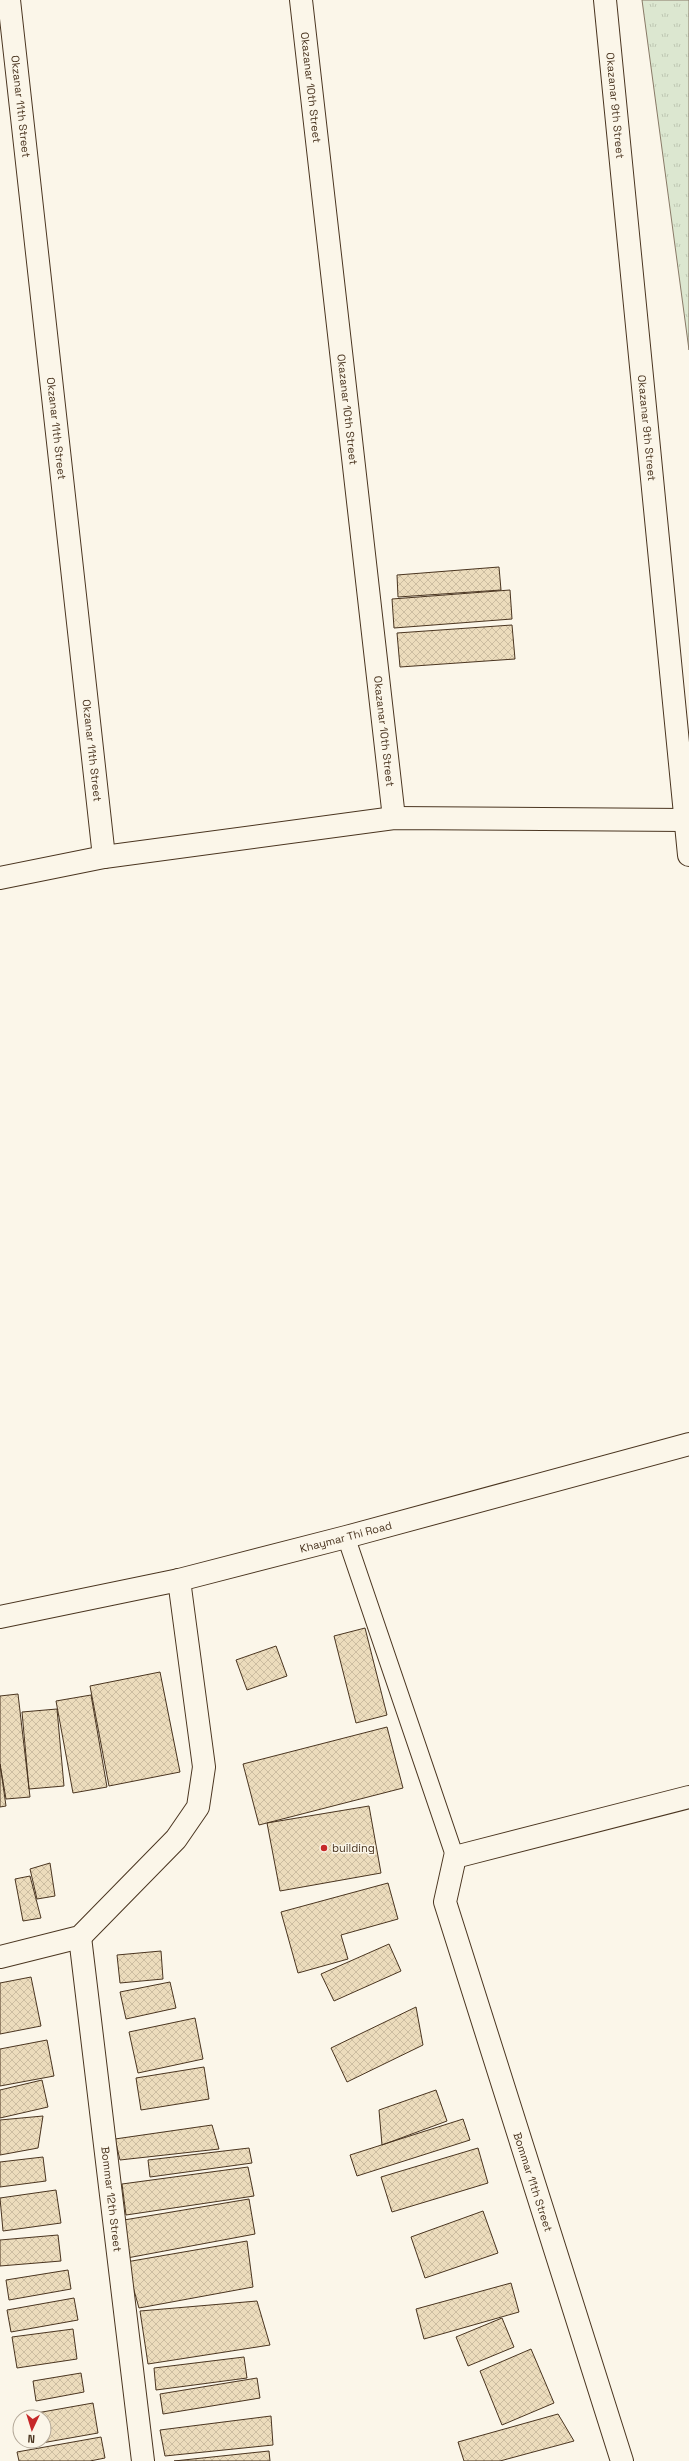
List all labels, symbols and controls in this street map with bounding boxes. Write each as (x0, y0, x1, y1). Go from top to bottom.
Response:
street label: Okazanar 10th Street (298, 31, 324, 144)
street label: Okazanar 9th Street (603, 52, 628, 159)
street label: Okzanar 11th Street (8, 54, 33, 158)
street label: Okazanar 10th Street (334, 353, 361, 466)
street label: Okazanar 9th Street (635, 374, 659, 482)
street label: Okzanar 11th Street (44, 376, 69, 480)
street label: Okazanar 10th Street (371, 675, 397, 787)
street label: Okzanar 11th Street (80, 699, 105, 802)
street label: Khaymar Thi Road (298, 1518, 393, 1556)
place label: building (332, 1841, 375, 1855)
marker: building (319, 1843, 329, 1853)
street label: Bommar 11th Street (510, 2131, 556, 2233)
street label: Bommar 12th Street (98, 2146, 125, 2253)
north arrow (12, 2409, 52, 2449)
text: N (27, 2432, 35, 2446)

